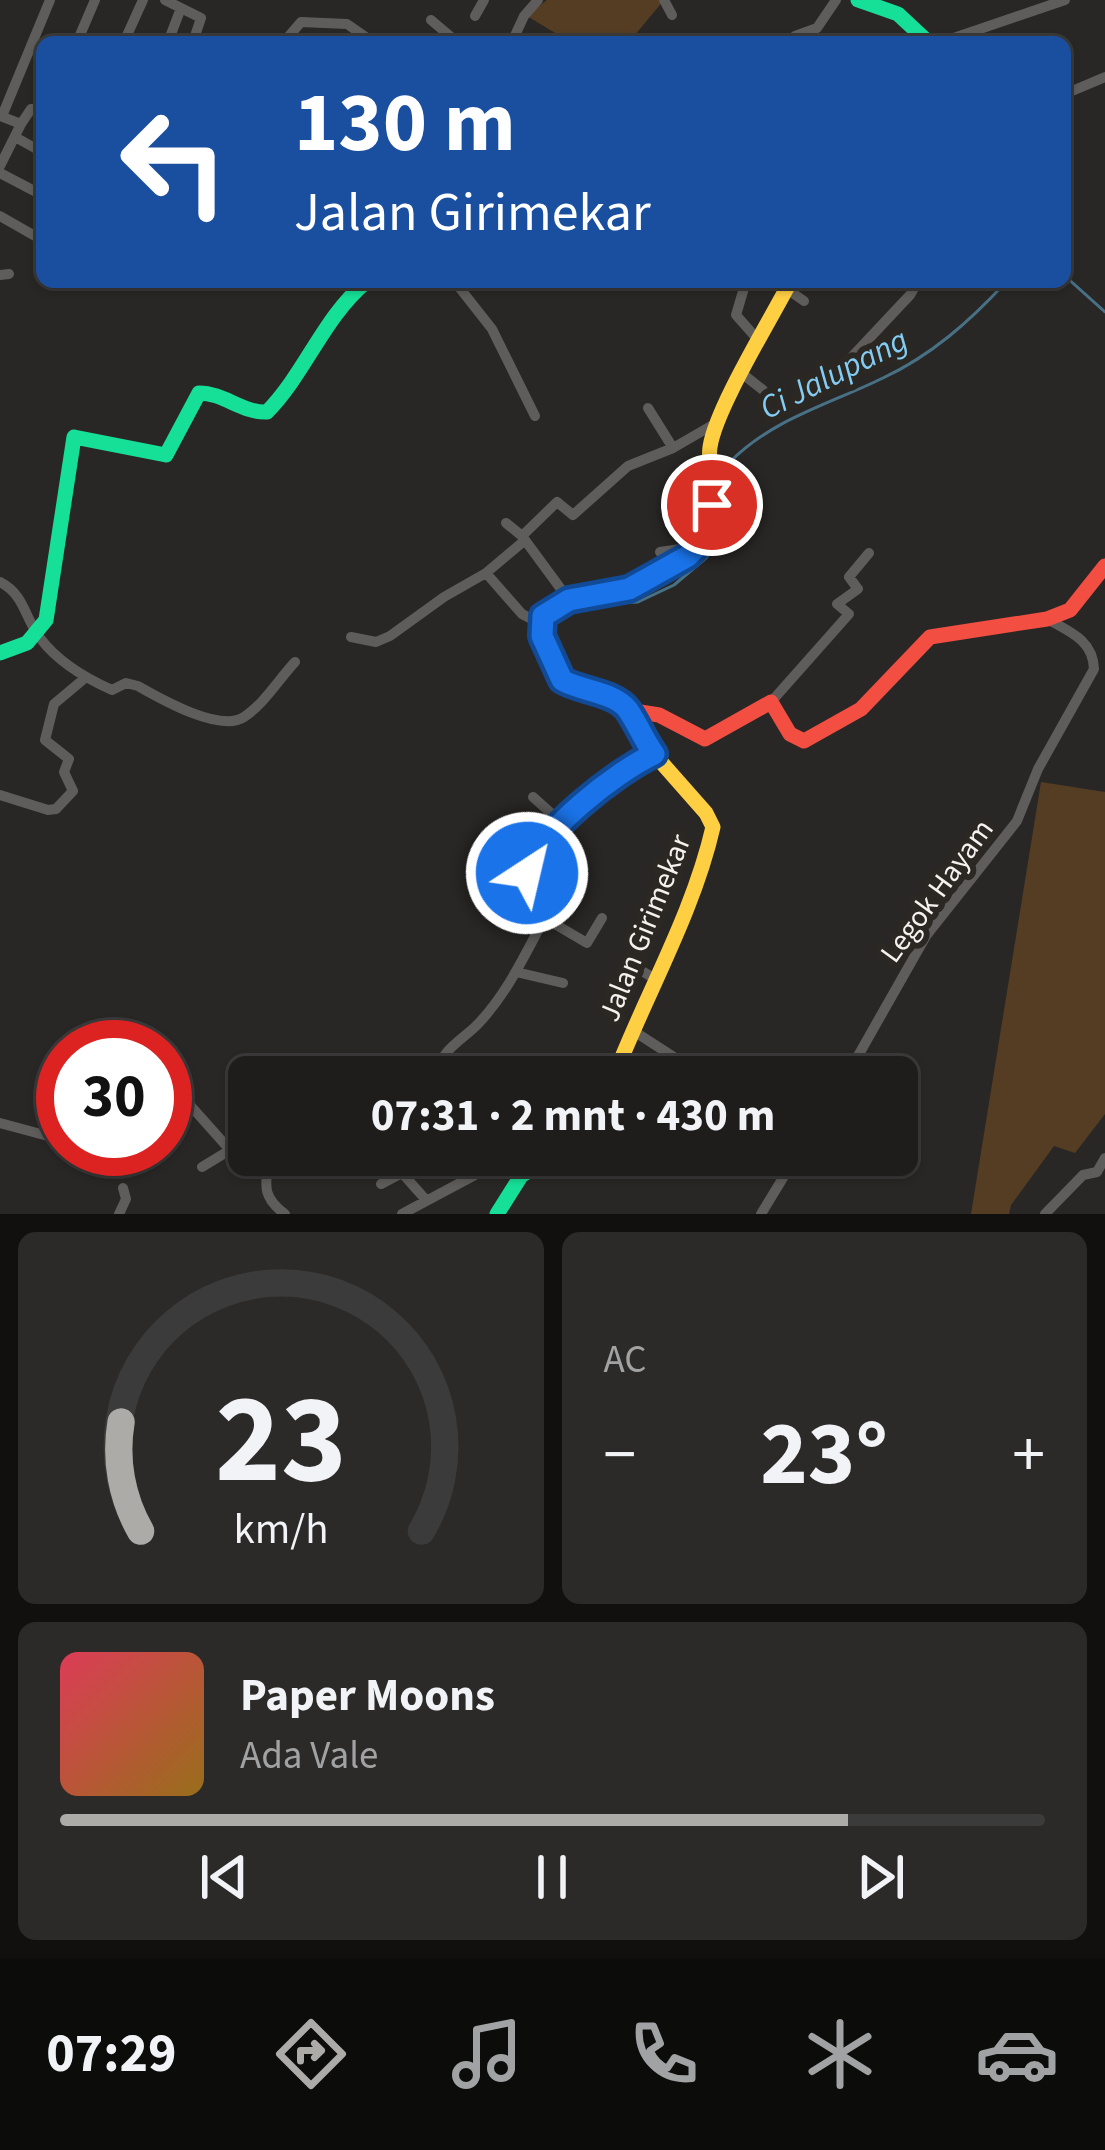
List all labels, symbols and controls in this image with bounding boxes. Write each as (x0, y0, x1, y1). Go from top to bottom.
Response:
text: 130 m (294, 64, 516, 184)
icon: left (96, 84, 252, 240)
text: Jalan Girimekar (294, 175, 651, 252)
water label: Ci Jalupang (752, 317, 916, 431)
pin (661, 454, 763, 556)
icon: arrive (679, 472, 745, 538)
position arrow (464, 810, 590, 936)
street label: Legok Hayam (870, 810, 1004, 972)
street label: Jalan Girimekar (588, 828, 702, 1028)
speed limit sign: 30 (36, 1020, 192, 1176)
text: 07:31 · 2 mnt · 430 m (371, 1084, 775, 1148)
text: AC (604, 1332, 647, 1388)
text: 23 (215, 1352, 347, 1530)
text: 23° (760, 1391, 888, 1519)
text: − (604, 1408, 636, 1502)
text: + (1012, 1408, 1045, 1502)
text: km/h (233, 1499, 328, 1560)
text: Paper Moons (240, 1664, 495, 1728)
text: Ada Vale (240, 1728, 378, 1784)
icon: previous (191, 1844, 257, 1910)
icon: pause (519, 1844, 585, 1910)
icon: next (848, 1844, 914, 1910)
icon: directions (269, 2012, 353, 2096)
icon: music (445, 2012, 529, 2096)
icon: phone (622, 2012, 706, 2096)
icon: climate (798, 2012, 882, 2096)
icon: car (975, 2012, 1059, 2096)
text: 07:29 (46, 2016, 176, 2093)

